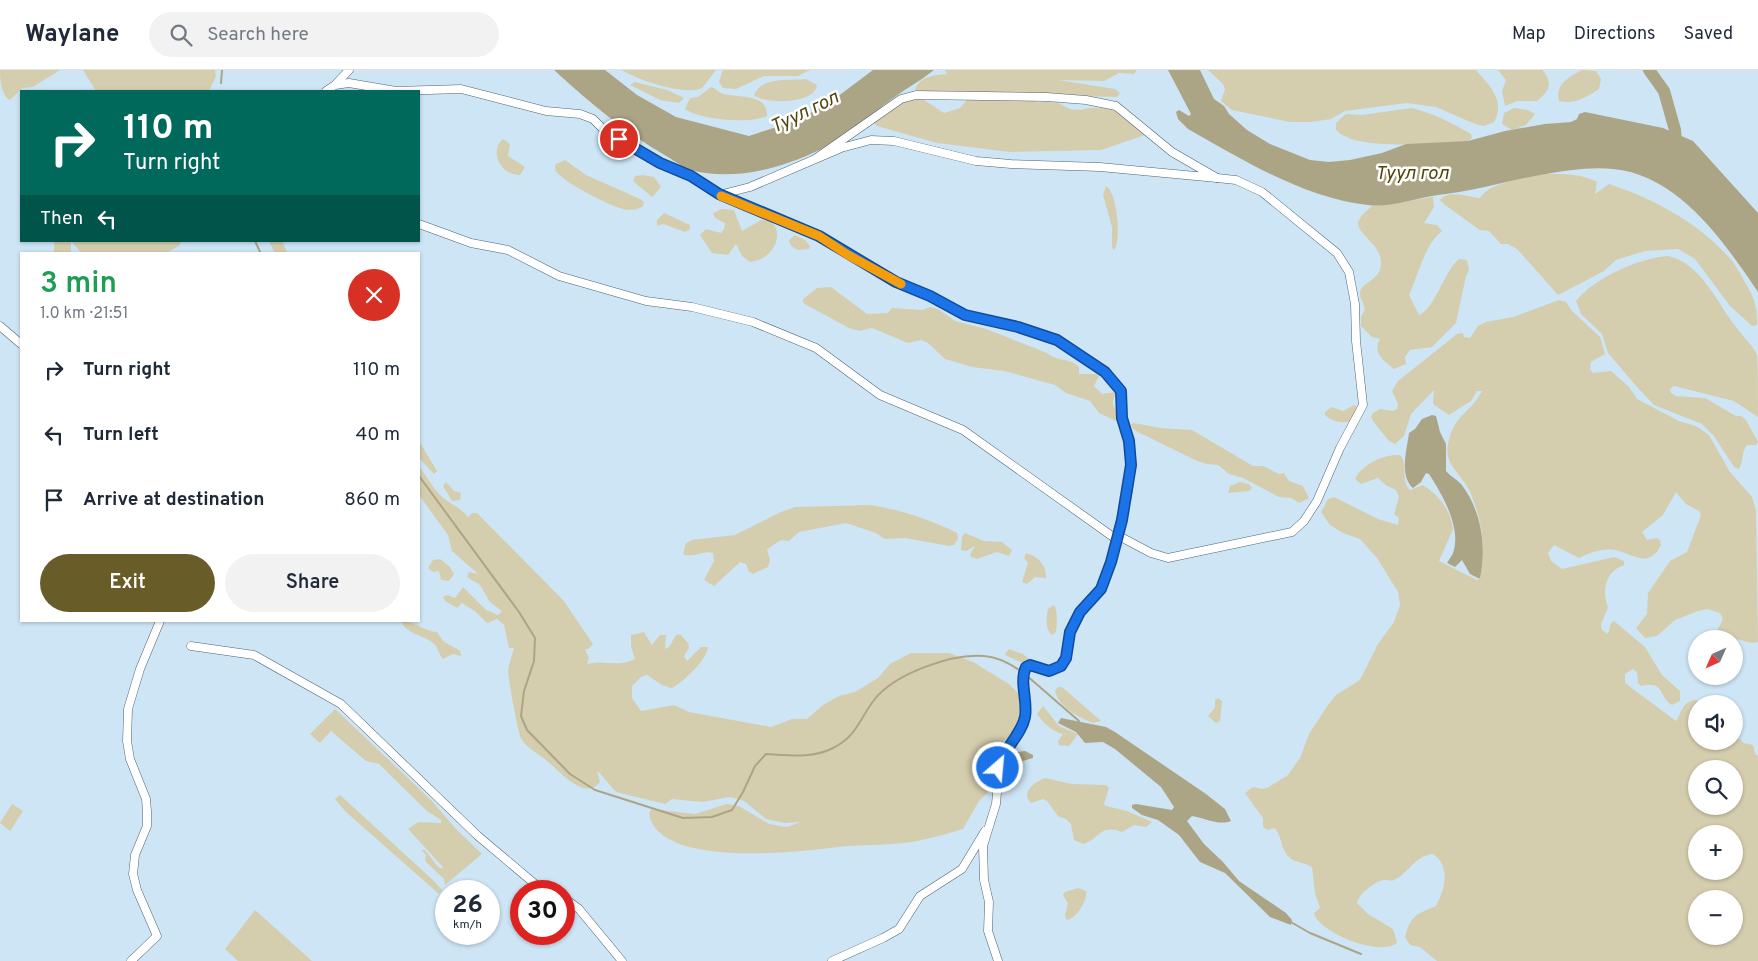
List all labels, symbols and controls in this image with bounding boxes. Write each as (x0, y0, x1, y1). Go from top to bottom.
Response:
search box (149, 12, 499, 57)
text: Waylane (25, 20, 119, 50)
icon: search (167, 21, 195, 49)
text: Search here (207, 23, 309, 47)
text: Map (1512, 23, 1546, 46)
text: Directions (1574, 23, 1656, 46)
text: Saved (1684, 23, 1733, 46)
water label: Туул гол (767, 86, 844, 140)
text: 110 m (123, 107, 213, 151)
icon: right (40, 110, 105, 175)
pin (598, 118, 640, 160)
icon: arrive (605, 125, 633, 153)
text: Turn right (123, 150, 220, 177)
water label: Туул гол (1375, 162, 1450, 186)
icon: left (93, 205, 121, 233)
text: Then (40, 207, 83, 231)
text: 3 min (40, 266, 117, 303)
button: close (348, 269, 400, 321)
text: 1.0 km · 21:51 (40, 304, 128, 324)
icon: right (40, 356, 68, 384)
text: Turn right (83, 358, 171, 382)
text: 110 m (353, 358, 400, 382)
icon: left (40, 421, 68, 449)
text: Turn left (83, 423, 159, 447)
text: 40 m (355, 423, 400, 447)
icon: arrive (40, 486, 68, 514)
text: Arrive at destination (83, 488, 264, 512)
text: 860 m (344, 488, 400, 512)
button: Exit (40, 554, 215, 612)
button: Share (225, 554, 400, 612)
north arrow (1688, 630, 1742, 685)
map controls (1688, 630, 1743, 945)
button: sound (1688, 695, 1743, 750)
position arrow (971, 741, 1023, 793)
button: search (1688, 760, 1743, 815)
button: + (1688, 825, 1743, 880)
speed limit sign: 30 (510, 880, 575, 945)
text: 26 (452, 890, 483, 922)
button: − (1688, 890, 1743, 945)
text: km/h (453, 917, 482, 933)

